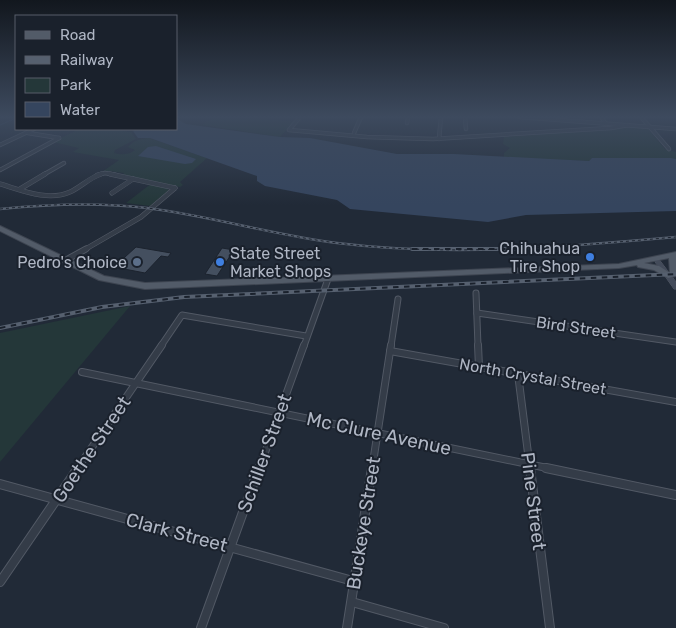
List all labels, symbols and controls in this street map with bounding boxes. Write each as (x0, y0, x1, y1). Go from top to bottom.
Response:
legend (15, 15, 178, 130)
text: Road (60, 26, 96, 44)
text: Railway (60, 51, 114, 69)
text: Park (60, 76, 91, 94)
text: Water (60, 101, 100, 119)
place label: Chihuahua Tire Shop (499, 239, 580, 276)
place label: State Street Market Shops (230, 244, 331, 281)
marker: Chihuahua Tire Shop (584, 251, 596, 263)
place label: Pedro's Choice (17, 253, 127, 272)
marker: Pedro's Choice (131, 256, 143, 268)
marker: State Street Market Shops (214, 256, 226, 268)
street label: Bird Street (535, 313, 617, 342)
street label: North Crystal Street (458, 354, 608, 399)
street label: Schiller Street (232, 390, 297, 516)
street label: Goethe Street (47, 391, 136, 507)
street label: Mc Clure Avenue (304, 407, 453, 460)
street label: Pine Street (516, 451, 551, 552)
street label: Buckeye Street (342, 454, 385, 591)
street label: Clark Street (124, 508, 231, 557)

